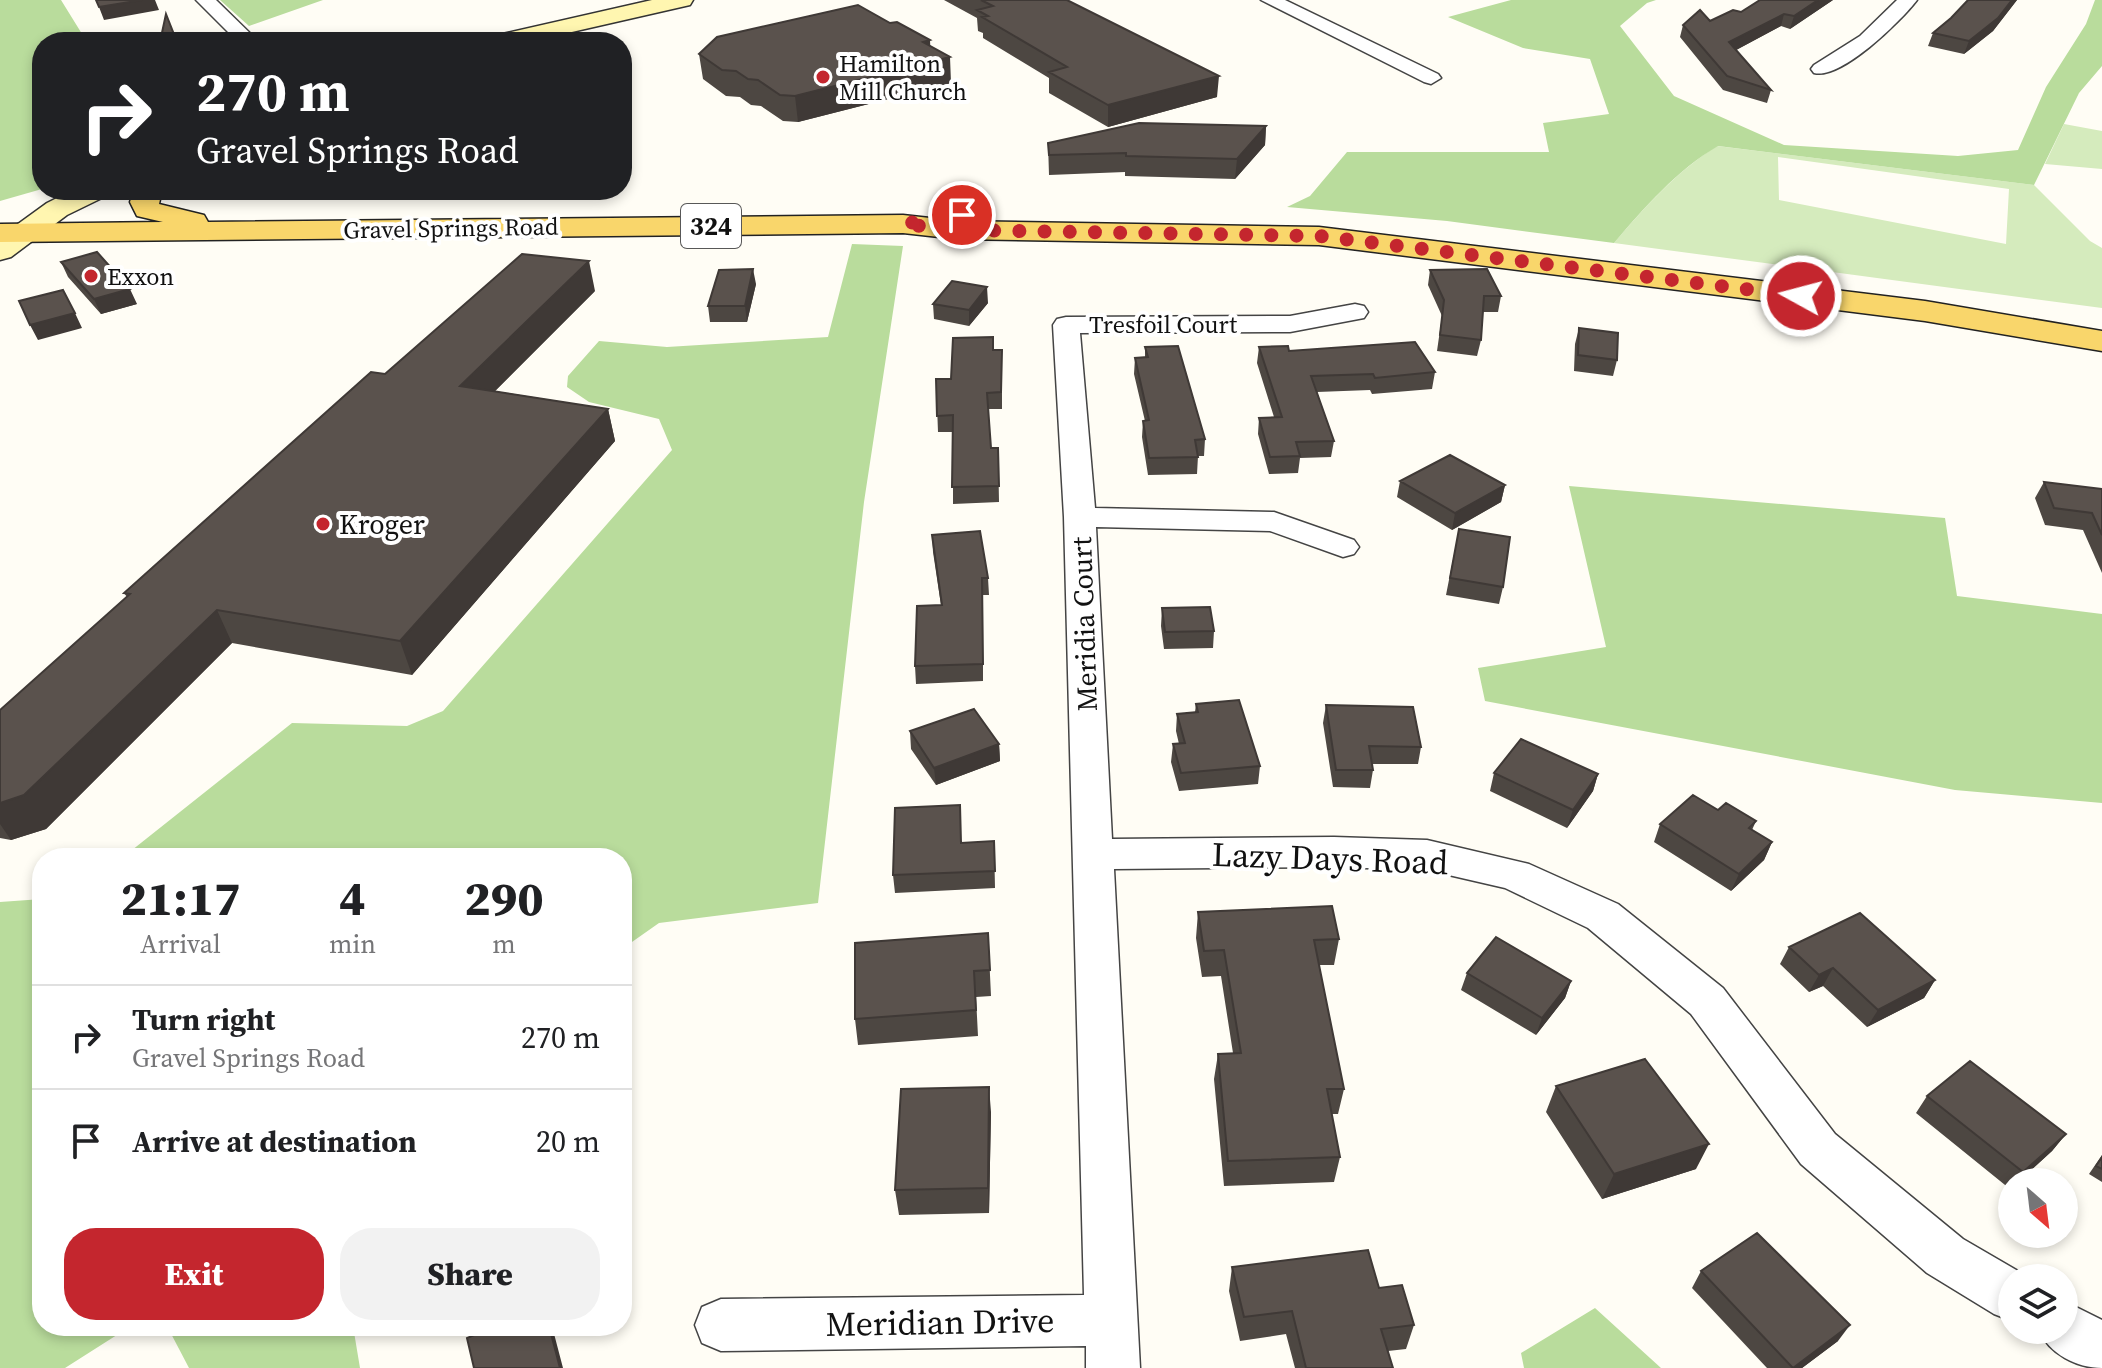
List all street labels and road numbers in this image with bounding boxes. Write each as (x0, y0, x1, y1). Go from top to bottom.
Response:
road number: 324 (681, 204, 741, 248)
street label: Gravel Springs Road (343, 210, 559, 246)
street label: Tresfoil Court (1089, 308, 1237, 341)
street label: Meridia Court (1062, 535, 1106, 712)
street label: Lazy Days Road (1211, 831, 1449, 885)
street label: Meridian Drive (825, 1297, 1055, 1347)

